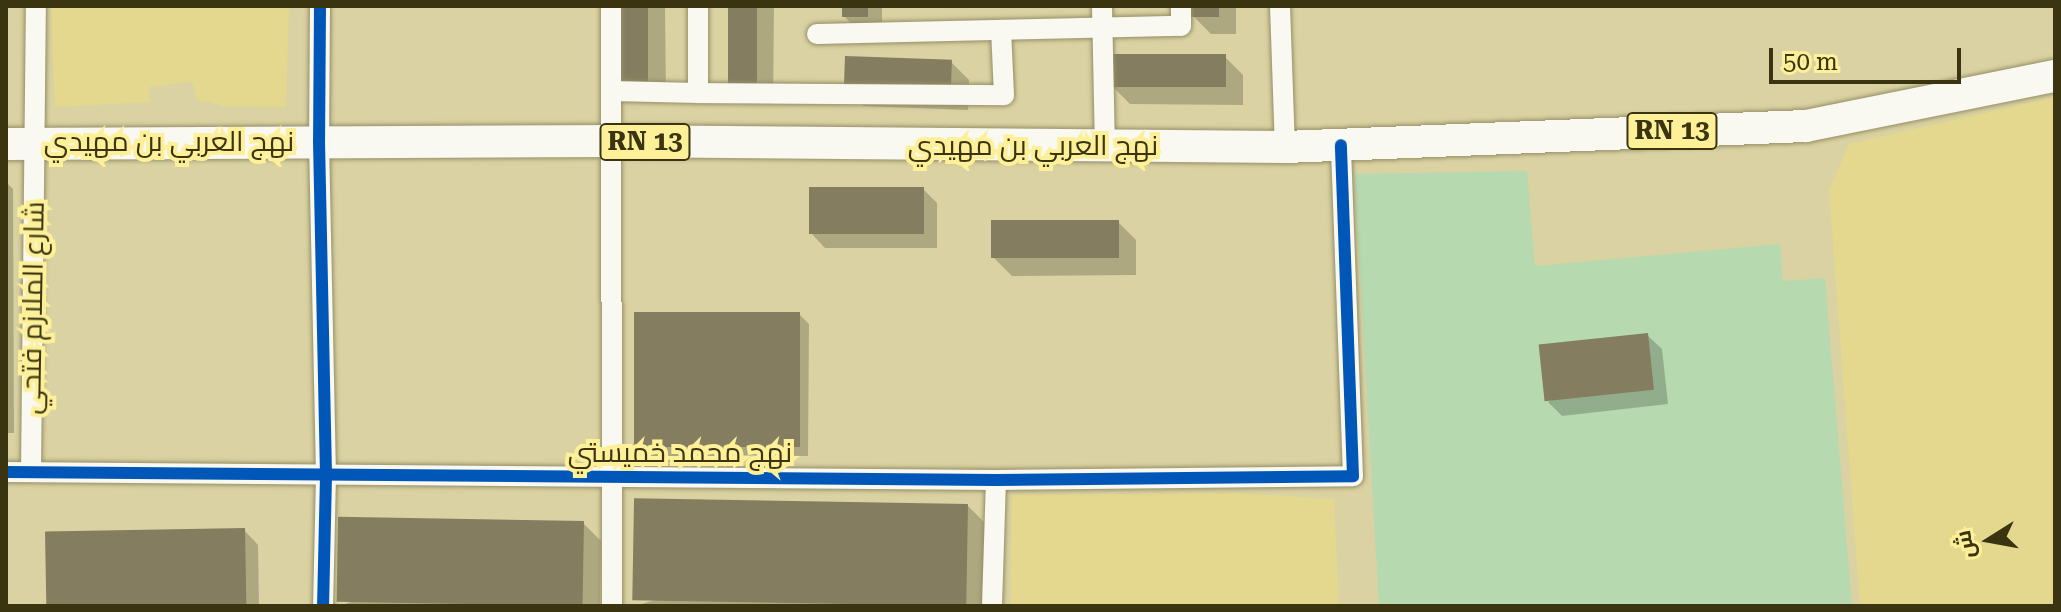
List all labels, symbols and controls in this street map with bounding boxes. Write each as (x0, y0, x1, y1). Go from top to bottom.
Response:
scale bar (1773, 32, 1965, 82)
text: 50 m (1783, 48, 1838, 76)
road number: RN 13 (1626, 109, 1718, 153)
road number: RN 13 (599, 120, 691, 164)
street label: نهج العربي بن مهيدي (44, 125, 294, 159)
street label: نهج العربي بن مهيدي (908, 129, 1158, 163)
street label: شارع الملازم فتحي (14, 201, 52, 415)
street label: نهج محمد خميستي (568, 436, 792, 470)
north arrow (1949, 500, 2029, 580)
text: ش (1950, 528, 1980, 561)

